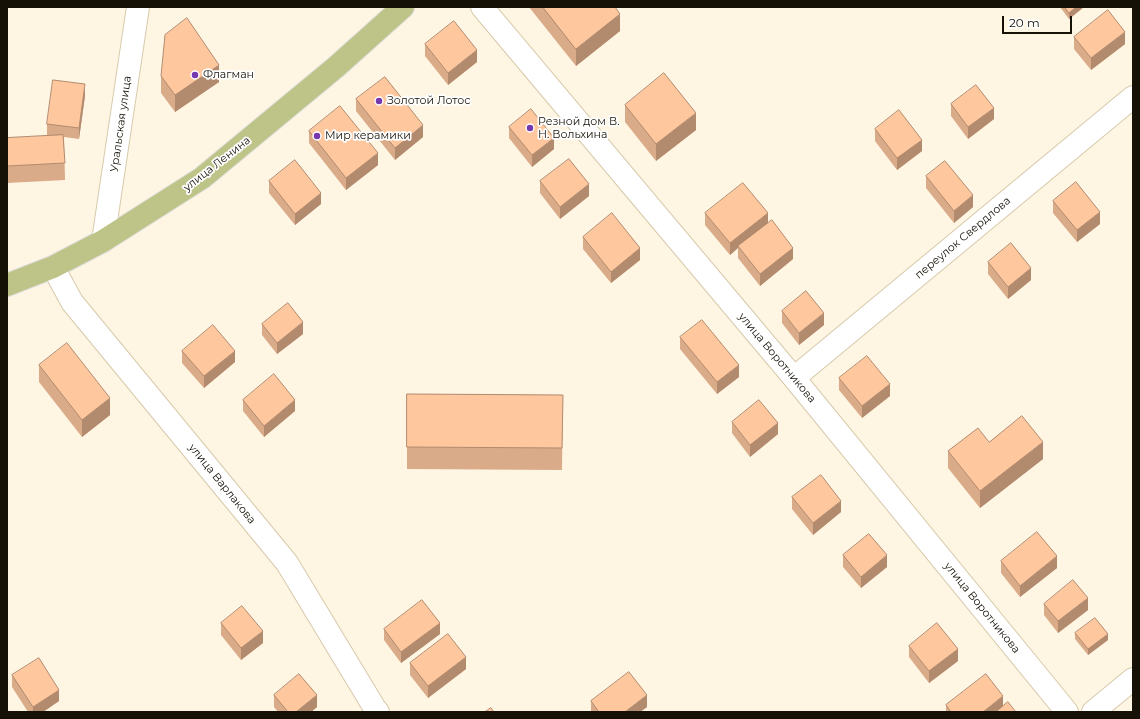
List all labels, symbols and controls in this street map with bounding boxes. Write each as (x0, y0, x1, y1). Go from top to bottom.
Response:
scale bar (1004, 8, 1074, 34)
text: 20 m (1009, 15, 1040, 30)
place label: Флагман (203, 68, 254, 82)
marker: Флагман (190, 70, 200, 80)
street label: Уральская улица (108, 75, 134, 173)
place label: Золотой Лотос (387, 94, 470, 108)
marker: Золотой Лотос (374, 96, 384, 106)
place label: Резной дом В. Н. Вольхина (538, 115, 620, 141)
marker: Резной дом В. Н. Вольхина (525, 123, 535, 133)
place label: Мир керамики (325, 129, 411, 143)
marker: Мир керамики (312, 131, 322, 141)
street label: улица Ленина (181, 134, 253, 194)
street label: переулок Свердлова (913, 194, 1013, 282)
street label: улица Воротникова (736, 310, 818, 406)
street label: улица Варлакова (186, 441, 258, 527)
street label: улица Воротникова (941, 560, 1023, 656)

